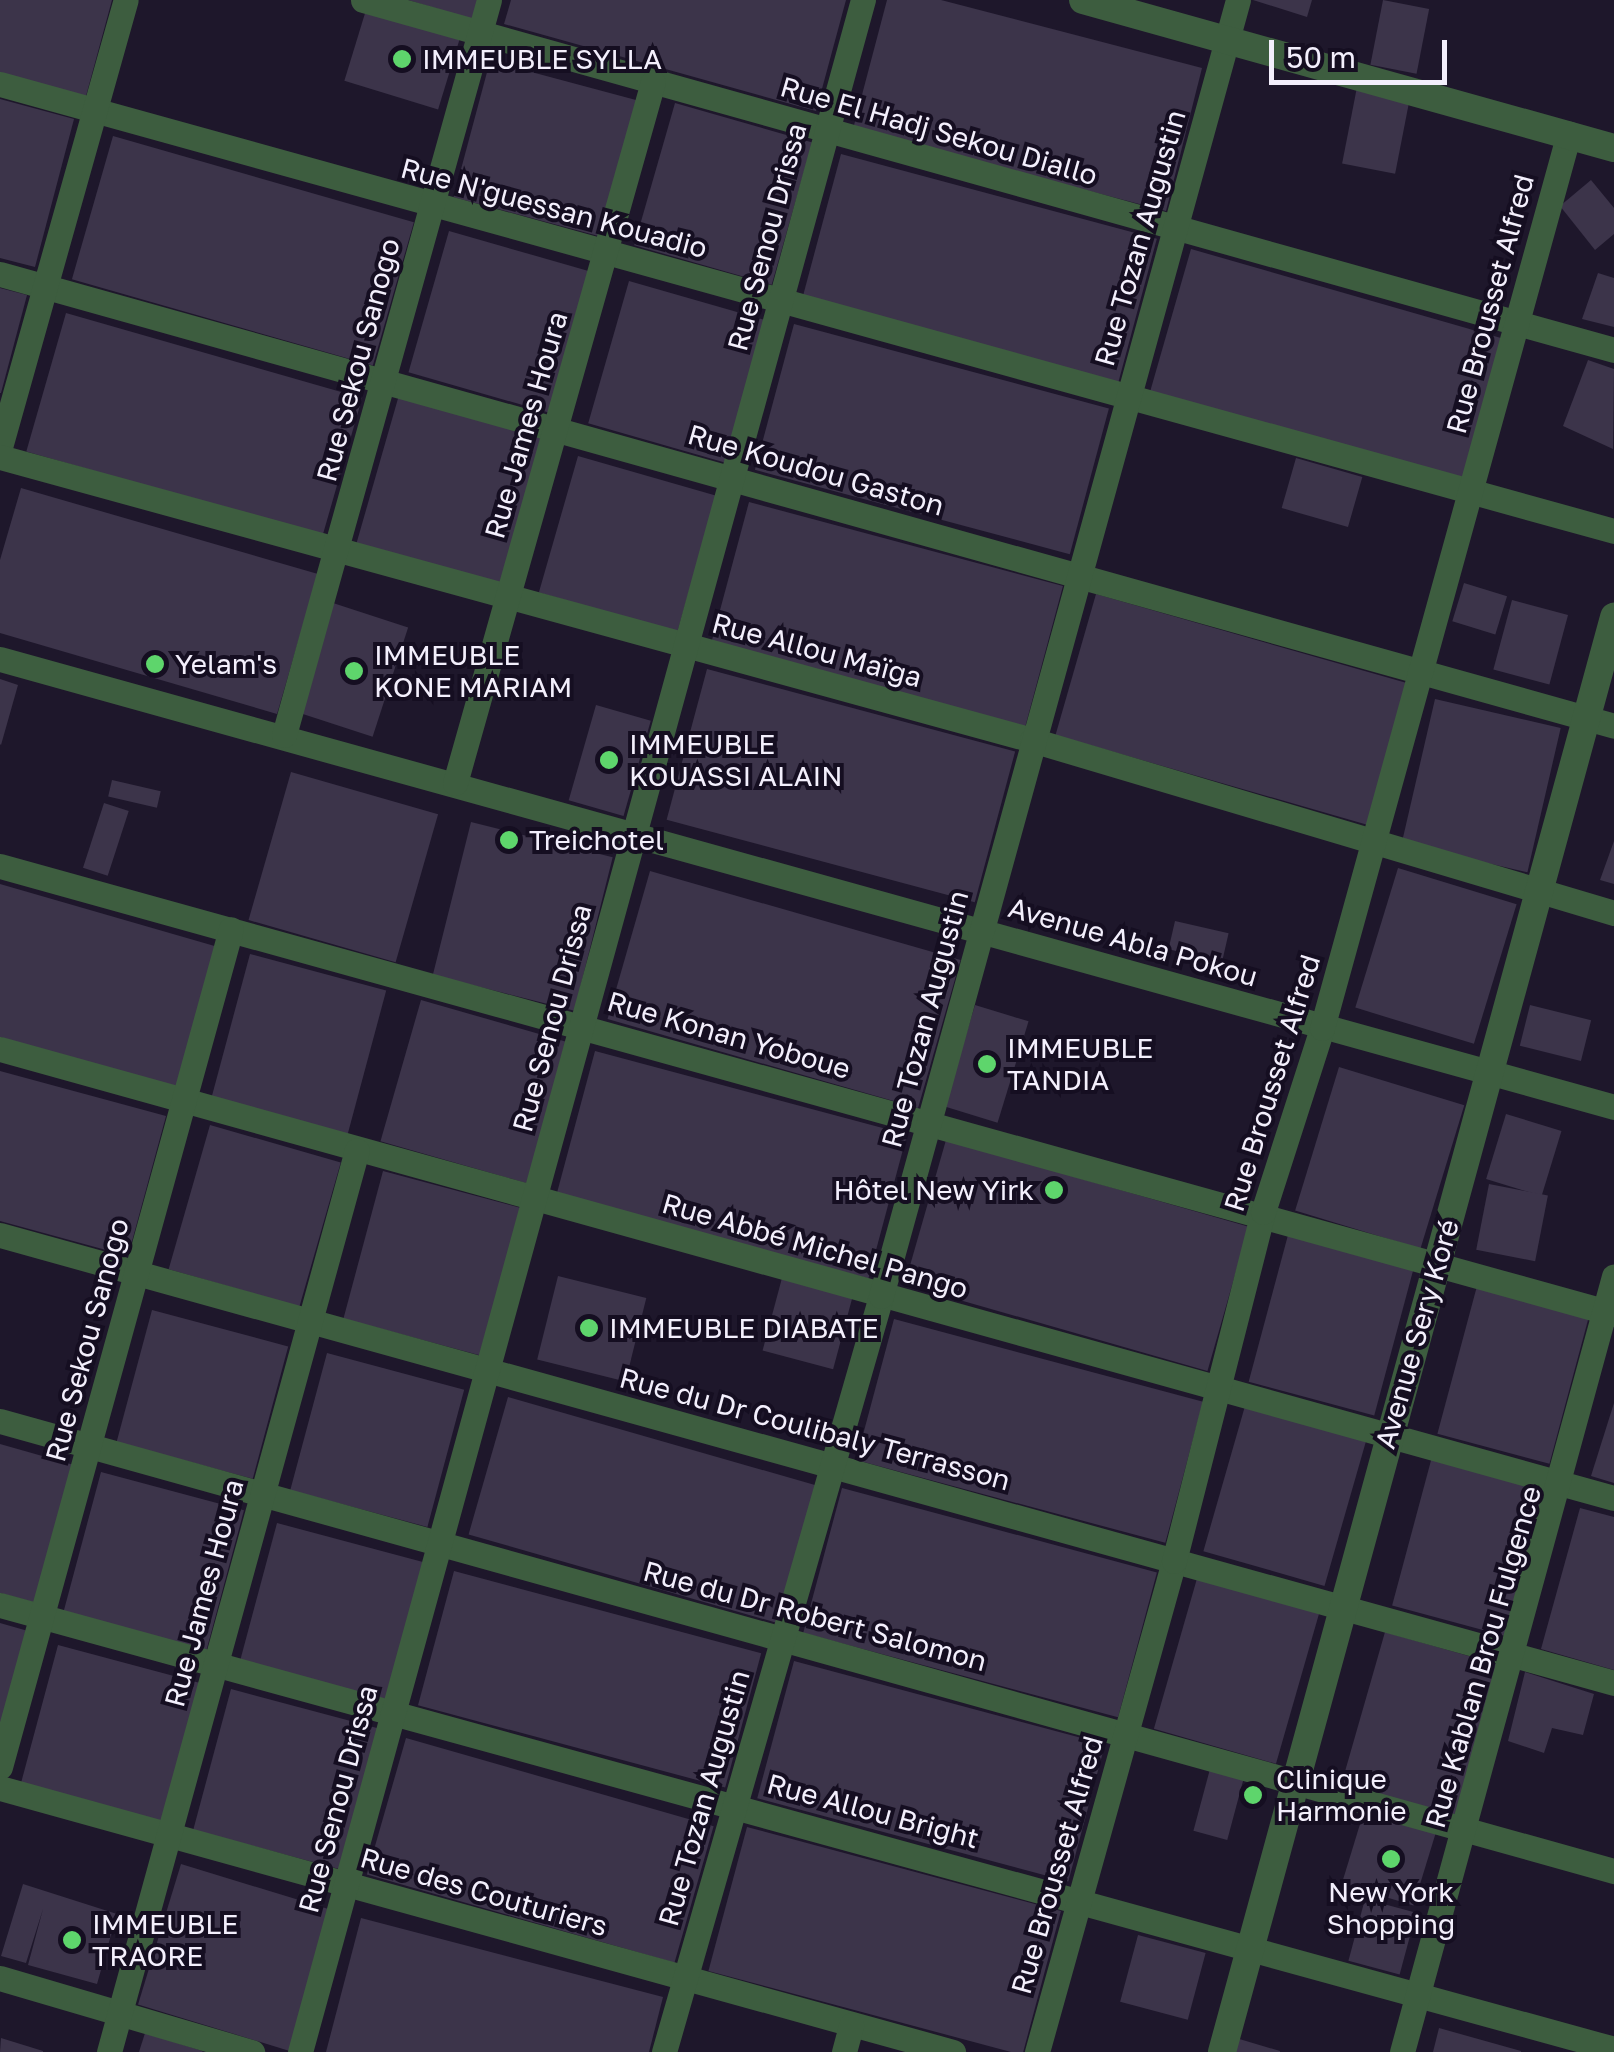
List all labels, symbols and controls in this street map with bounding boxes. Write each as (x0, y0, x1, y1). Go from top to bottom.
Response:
scale bar (1274, 20, 1452, 82)
text: 50 m (1286, 39, 1356, 75)
place label: IMMEUBLE SYLLA (422, 42, 662, 76)
marker: IMMEUBLE SYLLA (391, 48, 413, 70)
street label: Rue El Hadj Sekou Diallo (777, 70, 1101, 192)
street label: Rue Tozan Augustin (1087, 106, 1193, 370)
street label: Rue Senou Drissa (720, 119, 814, 355)
street label: Rue N'guessan Kouadio (397, 151, 711, 265)
street label: Rue Brousset Alfred (1439, 171, 1541, 437)
street label: Rue Sekou Sanogo (309, 235, 407, 485)
street label: Rue James Houra (478, 308, 574, 542)
street label: Rue Koudou Gaston (684, 417, 948, 523)
street label: Rue Allou Maïga (708, 606, 926, 694)
place label: IMMEUBLE KONE MARIAM (374, 638, 572, 704)
place label: Yelam's (175, 647, 277, 681)
marker: Yelam's (144, 653, 166, 675)
marker: IMMEUBLE KONE MARIAM (343, 660, 365, 682)
place label: IMMEUBLE KOUASSI ALAIN (629, 727, 843, 793)
marker: IMMEUBLE KOUASSI ALAIN (598, 749, 620, 771)
place label: Treichotel (529, 823, 664, 857)
marker: Treichotel (498, 829, 520, 851)
street label: Rue Tozan Augustin (875, 887, 975, 1151)
street label: Avenue Abla Pokou (1005, 890, 1261, 994)
street label: Rue Senou Drissa (505, 900, 599, 1136)
street label: Rue Brousset Alfred (1217, 950, 1327, 1216)
street label: Rue Konan Yoboue (604, 984, 854, 1086)
place label: IMMEUBLE TANDIA (1007, 1031, 1153, 1097)
marker: IMMEUBLE TANDIA (976, 1053, 998, 1075)
place label: Hôtel New Yirk (833, 1173, 1034, 1207)
marker: Hôtel New Yirk (1043, 1179, 1065, 1201)
street label: Rue Abbé Michel Pango (658, 1186, 972, 1306)
street label: Rue Sekou Sanogo (38, 1215, 136, 1465)
street label: Avenue Sery Koré (1368, 1216, 1466, 1452)
place label: IMMEUBLE DIABATE (609, 1311, 879, 1345)
marker: IMMEUBLE DIABATE (578, 1317, 600, 1339)
street label: Rue du Dr Coulibaly Terrasson (616, 1361, 1014, 1497)
street label: Rue James Houra (157, 1475, 251, 1711)
street label: Rue Kablan Brou Fulgence (1418, 1482, 1548, 1832)
street label: Rue du Dr Robert Salomon (640, 1554, 990, 1678)
street label: Rue Tozan Augustin (651, 1666, 757, 1930)
street label: Rue Senou Drissa (291, 1681, 385, 1917)
street label: Rue Brousset Alfred (1004, 1732, 1110, 1998)
place label: Clinique Harmonie (1276, 1762, 1407, 1828)
street label: Rue Allou Bright (763, 1767, 983, 1855)
marker: Clinique Harmonie (1240, 1782, 1266, 1808)
street label: Rue des Couturiers (357, 1841, 611, 1943)
marker: New York Shopping (1380, 1848, 1402, 1870)
place label: New York Shopping (1327, 1875, 1455, 1941)
place label: IMMEUBLE TRAORE (92, 1907, 238, 1973)
marker: IMMEUBLE TRAORE (61, 1929, 83, 1951)

